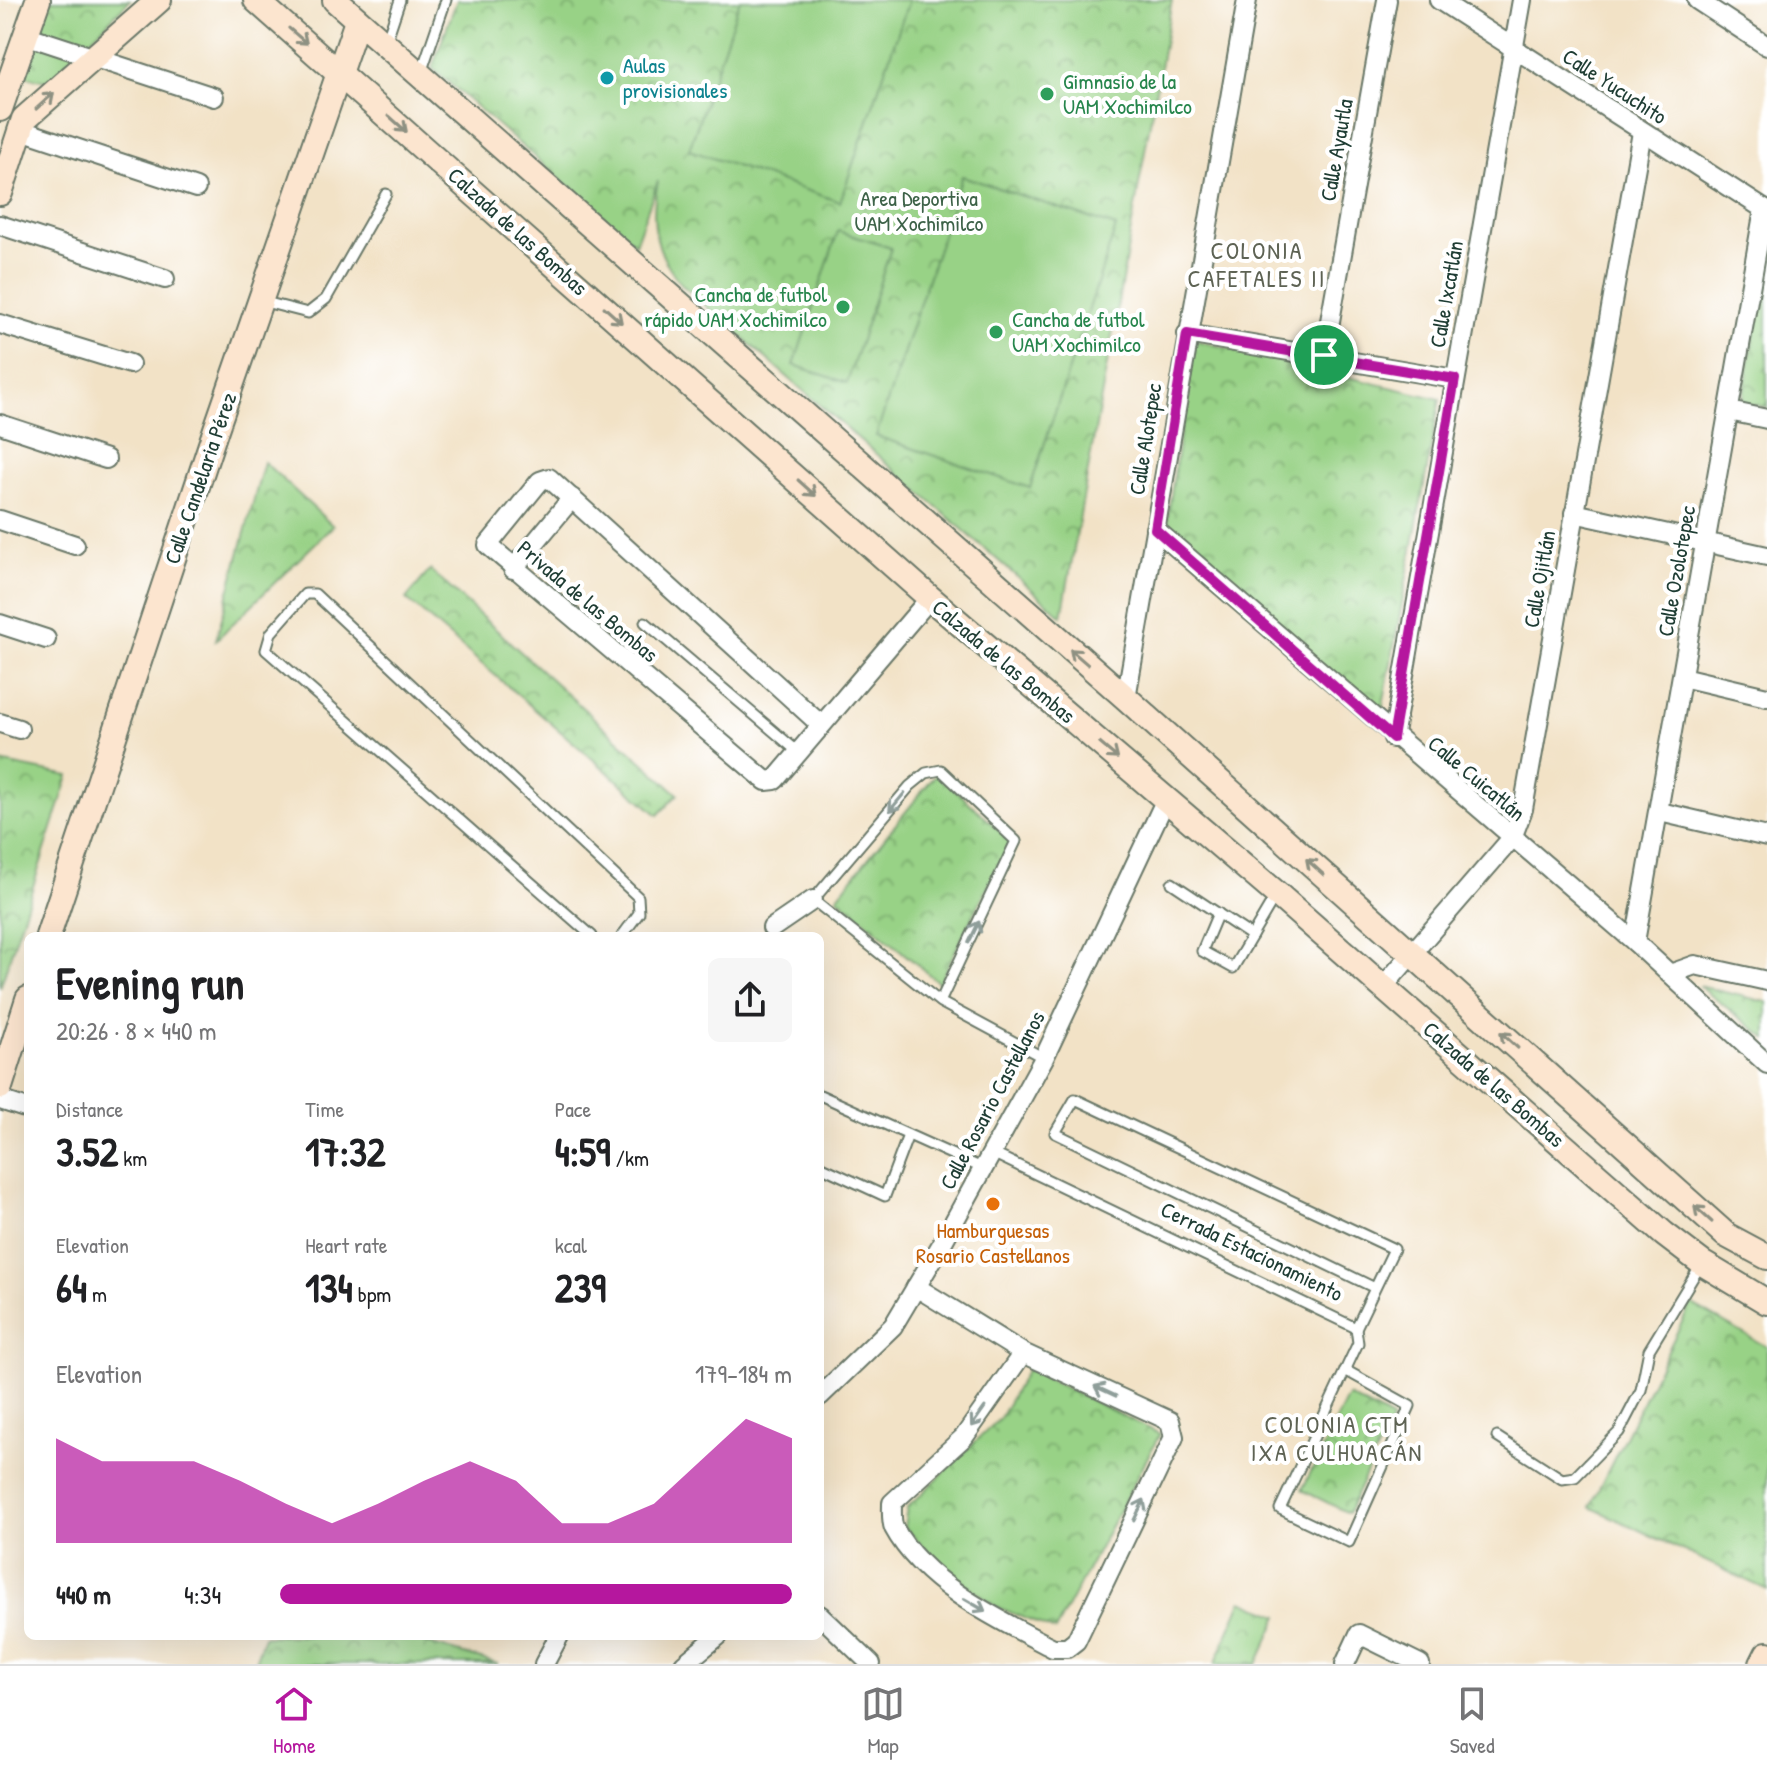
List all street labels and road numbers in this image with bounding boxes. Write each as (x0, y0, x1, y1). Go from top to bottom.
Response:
street label: Calle Yucuchito (1557, 41, 1673, 131)
street label: Calle Ayautla (1312, 96, 1360, 204)
street label: Calzada de las Bombas (442, 160, 594, 302)
street label: Calle Ixcatlán (1422, 238, 1470, 350)
street label: Calle Alotepec (1121, 381, 1169, 497)
street label: Calle Candelaria Pérez (157, 388, 243, 568)
street label: Calle Ozolotepec (1650, 503, 1702, 639)
street label: Calle Ojitlán (1516, 528, 1562, 630)
street label: Privada de las Bombas (511, 533, 665, 669)
street label: Calzada de las Bombas (926, 592, 1082, 730)
street label: Calle Cuicatlán (1422, 728, 1532, 828)
street label: Calle Rosario Castellanos (932, 1005, 1052, 1195)
street label: Calzada de las Bombas (1417, 1014, 1571, 1154)
street label: Cerrada Estacionamiento (1156, 1194, 1348, 1308)

